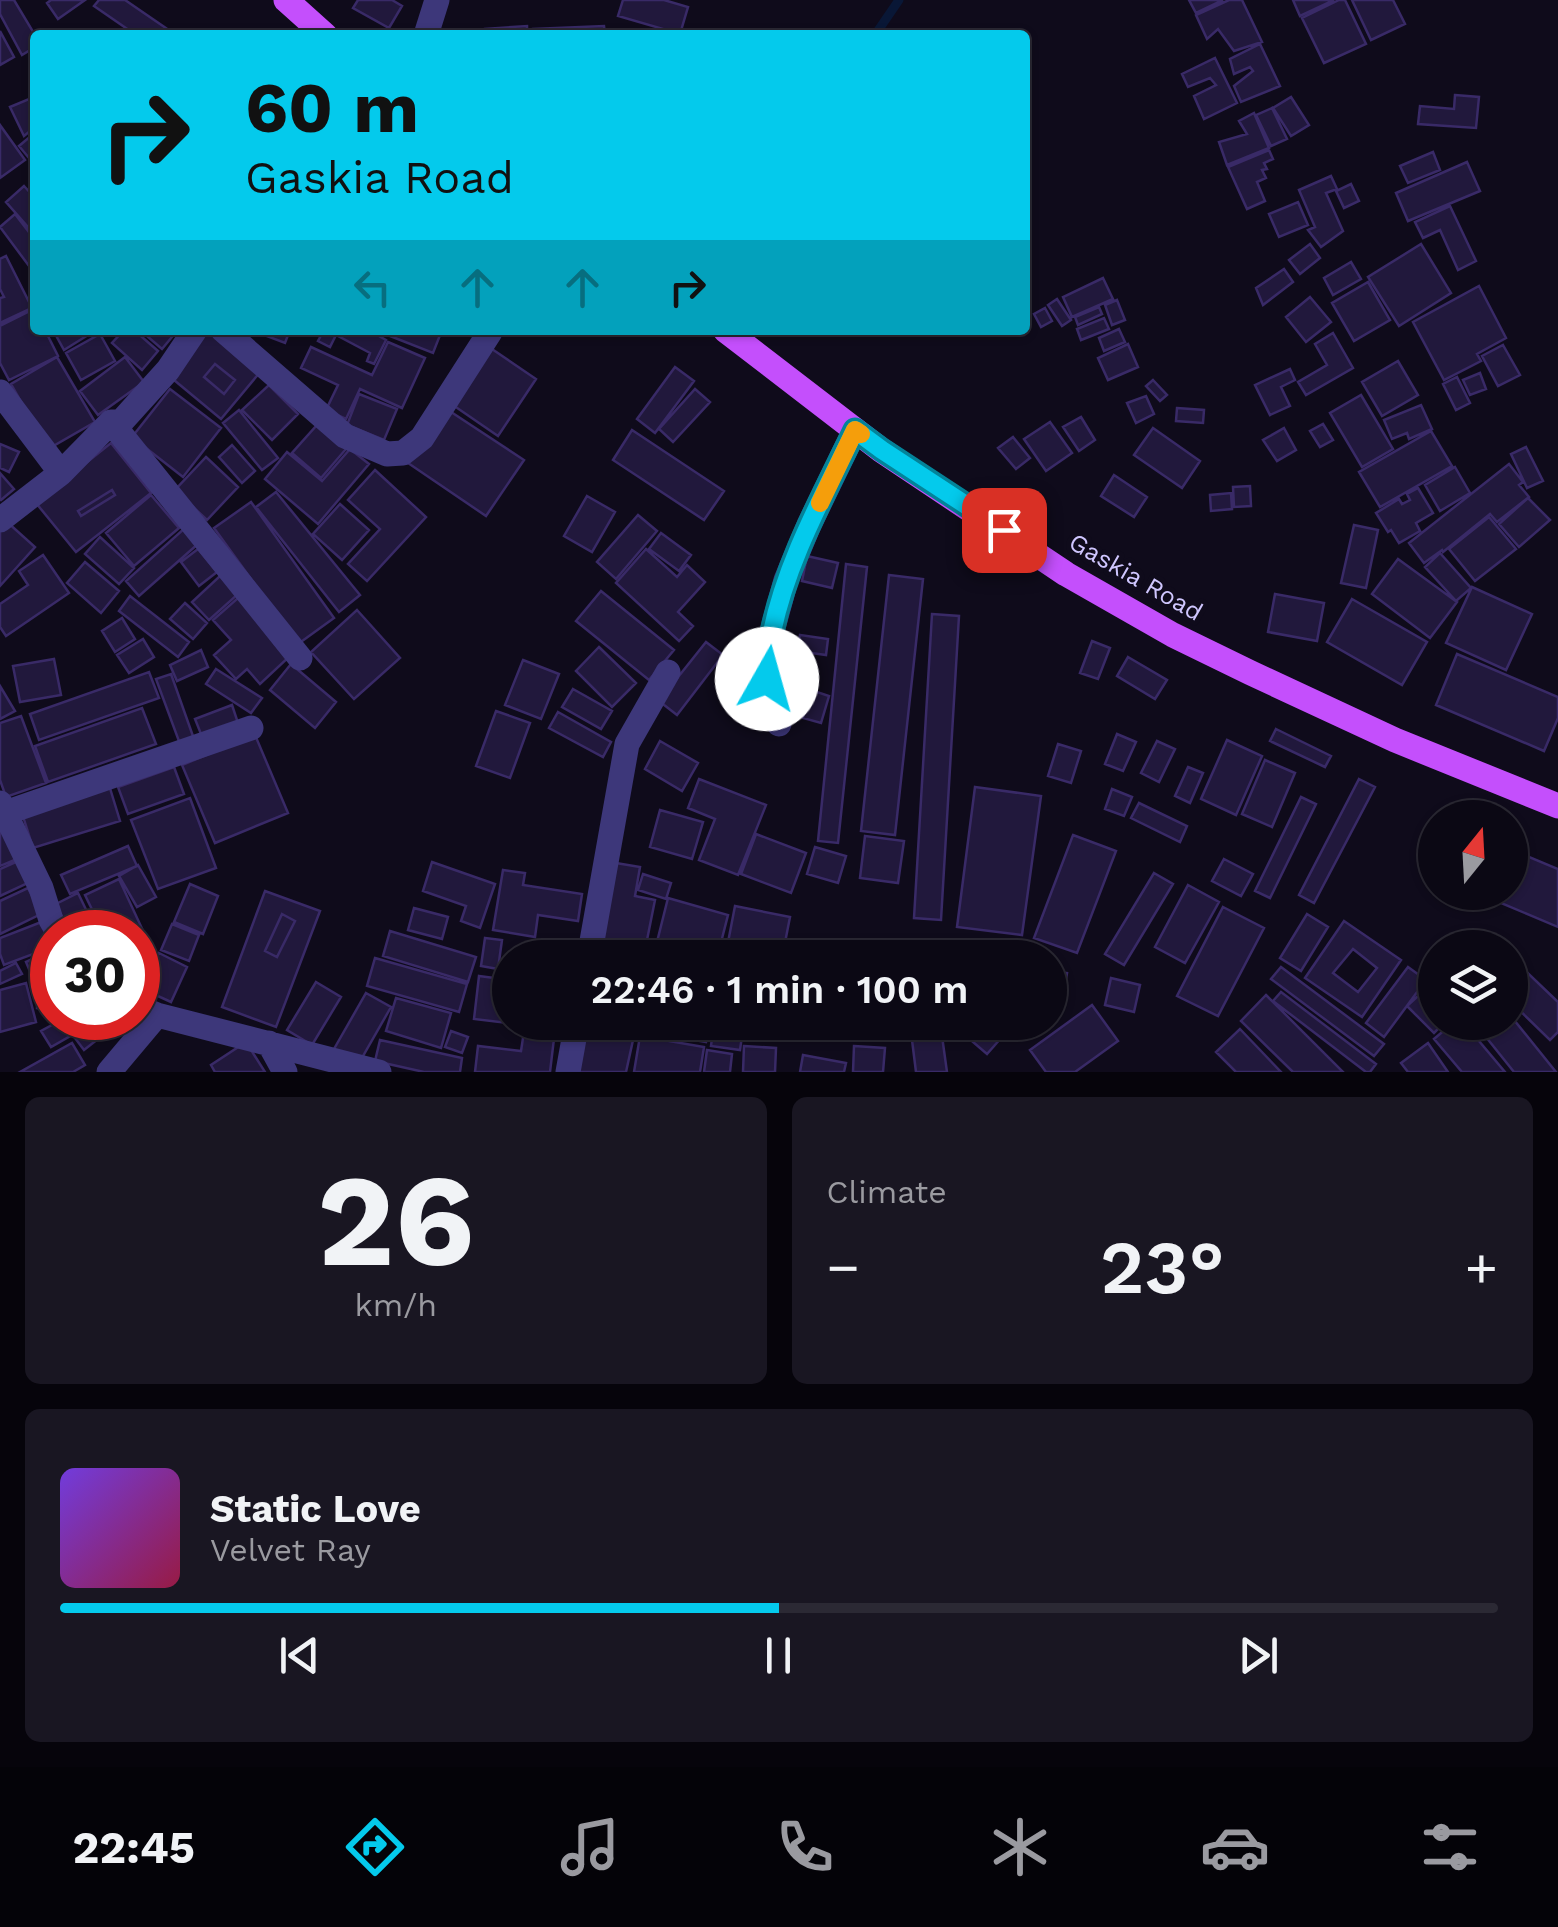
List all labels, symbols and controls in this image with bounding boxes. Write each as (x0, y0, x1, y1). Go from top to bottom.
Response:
text: 60 m (245, 67, 419, 149)
icon: right (80, 70, 210, 200)
text: Gaskia Road (245, 151, 514, 204)
icon: left (345, 260, 400, 315)
icon: ahead (450, 260, 505, 315)
icon: ahead (555, 260, 610, 315)
icon: right (660, 260, 715, 315)
pin (962, 488, 1047, 573)
icon: arrive (977, 503, 1032, 558)
street label: Gaskia Road (1064, 527, 1208, 627)
position arrow (715, 627, 819, 731)
north arrow (1418, 800, 1528, 910)
map controls (1418, 800, 1528, 1040)
speed limit sign: 30 (30, 910, 160, 1040)
button: layers (1418, 930, 1528, 1040)
text: 22:46 · 1 min · 100 m (591, 968, 968, 1012)
text: 26 (317, 1144, 475, 1297)
text: Climate (827, 1173, 947, 1211)
text: 23° (1100, 1223, 1225, 1311)
text: − (827, 1235, 860, 1299)
text: + (1465, 1235, 1498, 1299)
text: km/h (355, 1286, 437, 1324)
text: Static Love (210, 1487, 421, 1531)
text: Velvet Ray (210, 1531, 371, 1569)
icon: previous (272, 1628, 327, 1683)
icon: pause (751, 1628, 806, 1683)
icon: next (1231, 1628, 1286, 1683)
icon: directions (340, 1812, 410, 1882)
icon: music (555, 1812, 625, 1882)
icon: phone (770, 1812, 840, 1882)
icon: climate (985, 1812, 1055, 1882)
icon: car (1200, 1812, 1270, 1882)
icon: filters (1415, 1812, 1485, 1882)
text: 22:45 (73, 1821, 195, 1874)

